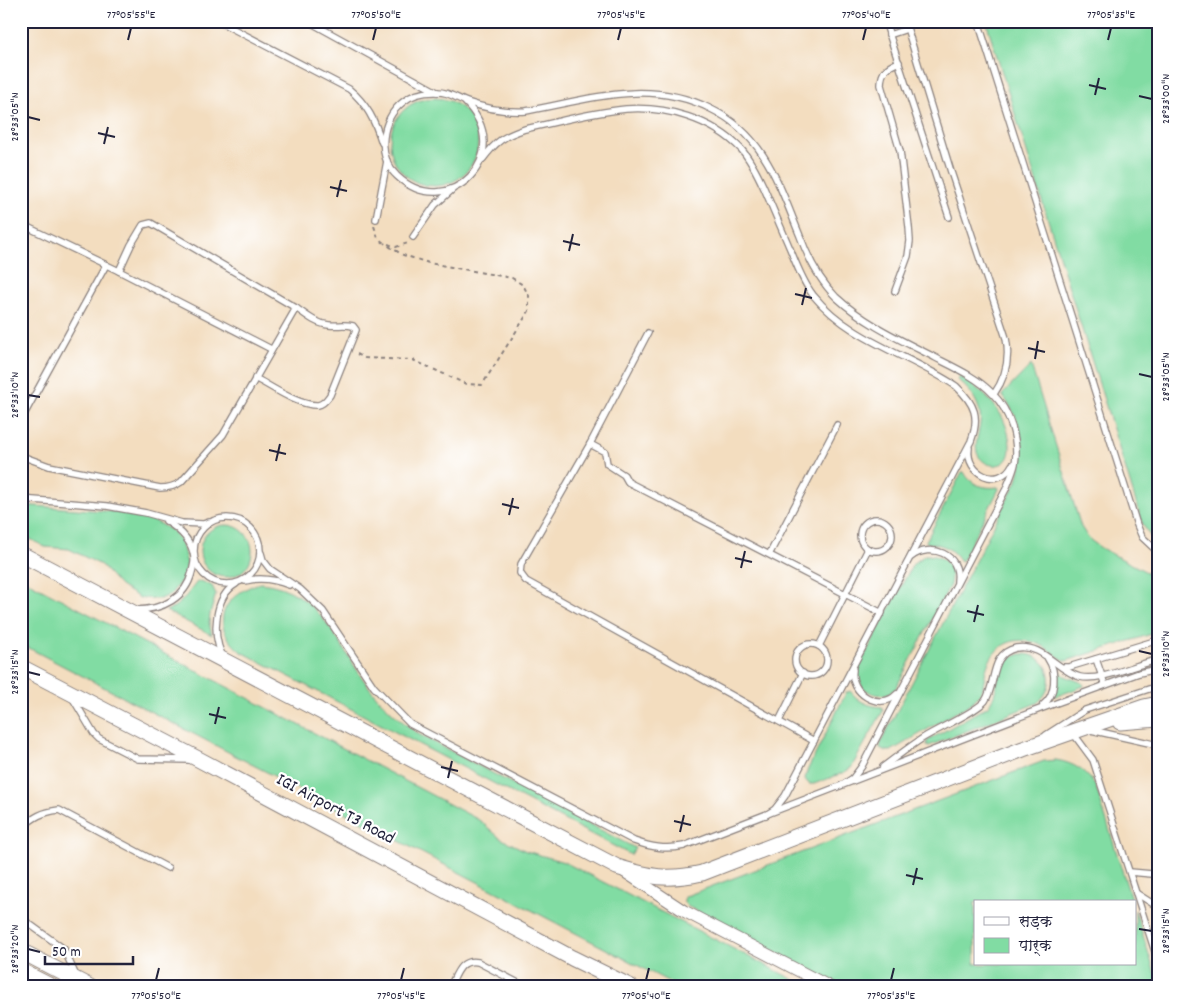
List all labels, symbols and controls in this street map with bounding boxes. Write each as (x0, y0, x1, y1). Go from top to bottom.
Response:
text: 77°05'55"E (107, 7, 156, 24)
text: 77°05'50"E (351, 7, 401, 24)
text: 77°05'45"E (597, 7, 645, 24)
text: 77°05'40"E (842, 7, 891, 24)
text: 77°05'35"E (1087, 7, 1136, 24)
text: 28°33'00"N (1158, 74, 1175, 124)
text: 28°33'05"N (7, 92, 24, 142)
text: 28°33'05"N (1158, 352, 1175, 402)
text: 28°33'10"N (7, 372, 24, 418)
text: 28°33'10"N (1158, 631, 1175, 677)
text: 28°33'15"N (7, 649, 24, 695)
street label: IGI Airport T3 Road (271, 768, 399, 852)
legend (974, 900, 1136, 966)
text: 28°33'15"N (1158, 908, 1175, 954)
text: सड़क (1018, 912, 1053, 934)
text: 28°33'20"N (7, 924, 24, 973)
scale bar (45, 933, 132, 965)
text: पार्क (1018, 936, 1052, 958)
text: 50 m (52, 942, 81, 964)
text: 77°05'50"E (131, 988, 181, 1005)
text: 77°05'45"E (377, 988, 425, 1005)
text: 77°05'40"E (622, 988, 671, 1005)
text: 77°05'35"E (867, 988, 916, 1005)

